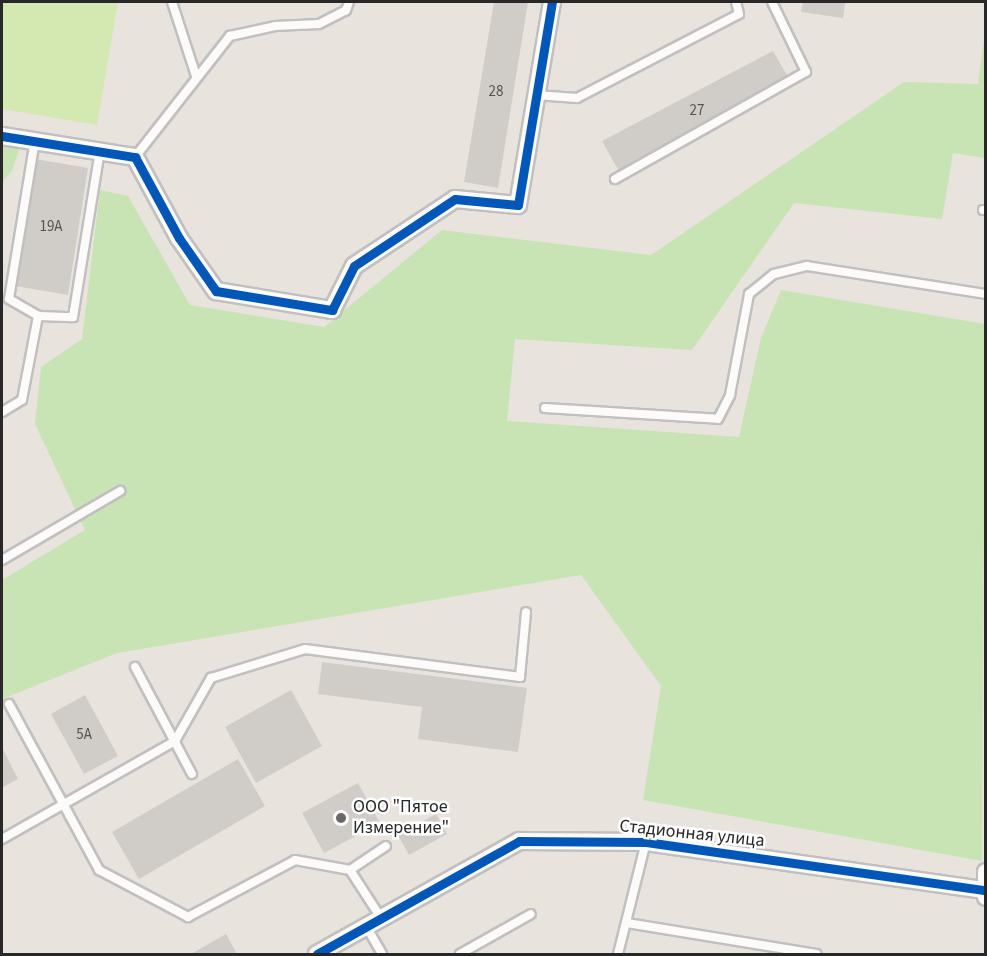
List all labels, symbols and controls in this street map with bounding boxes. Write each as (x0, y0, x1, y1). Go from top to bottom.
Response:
house number: 28 (489, 83, 503, 101)
house number: 27 (690, 102, 704, 120)
house number: 19А (39, 218, 63, 236)
house number: 5А (76, 726, 92, 744)
place label: ООО "Пятое Измерение" (353, 797, 449, 840)
marker: ООО "Пятое Измерение" (334, 811, 348, 825)
street label: Стадионная улица (618, 816, 766, 852)

